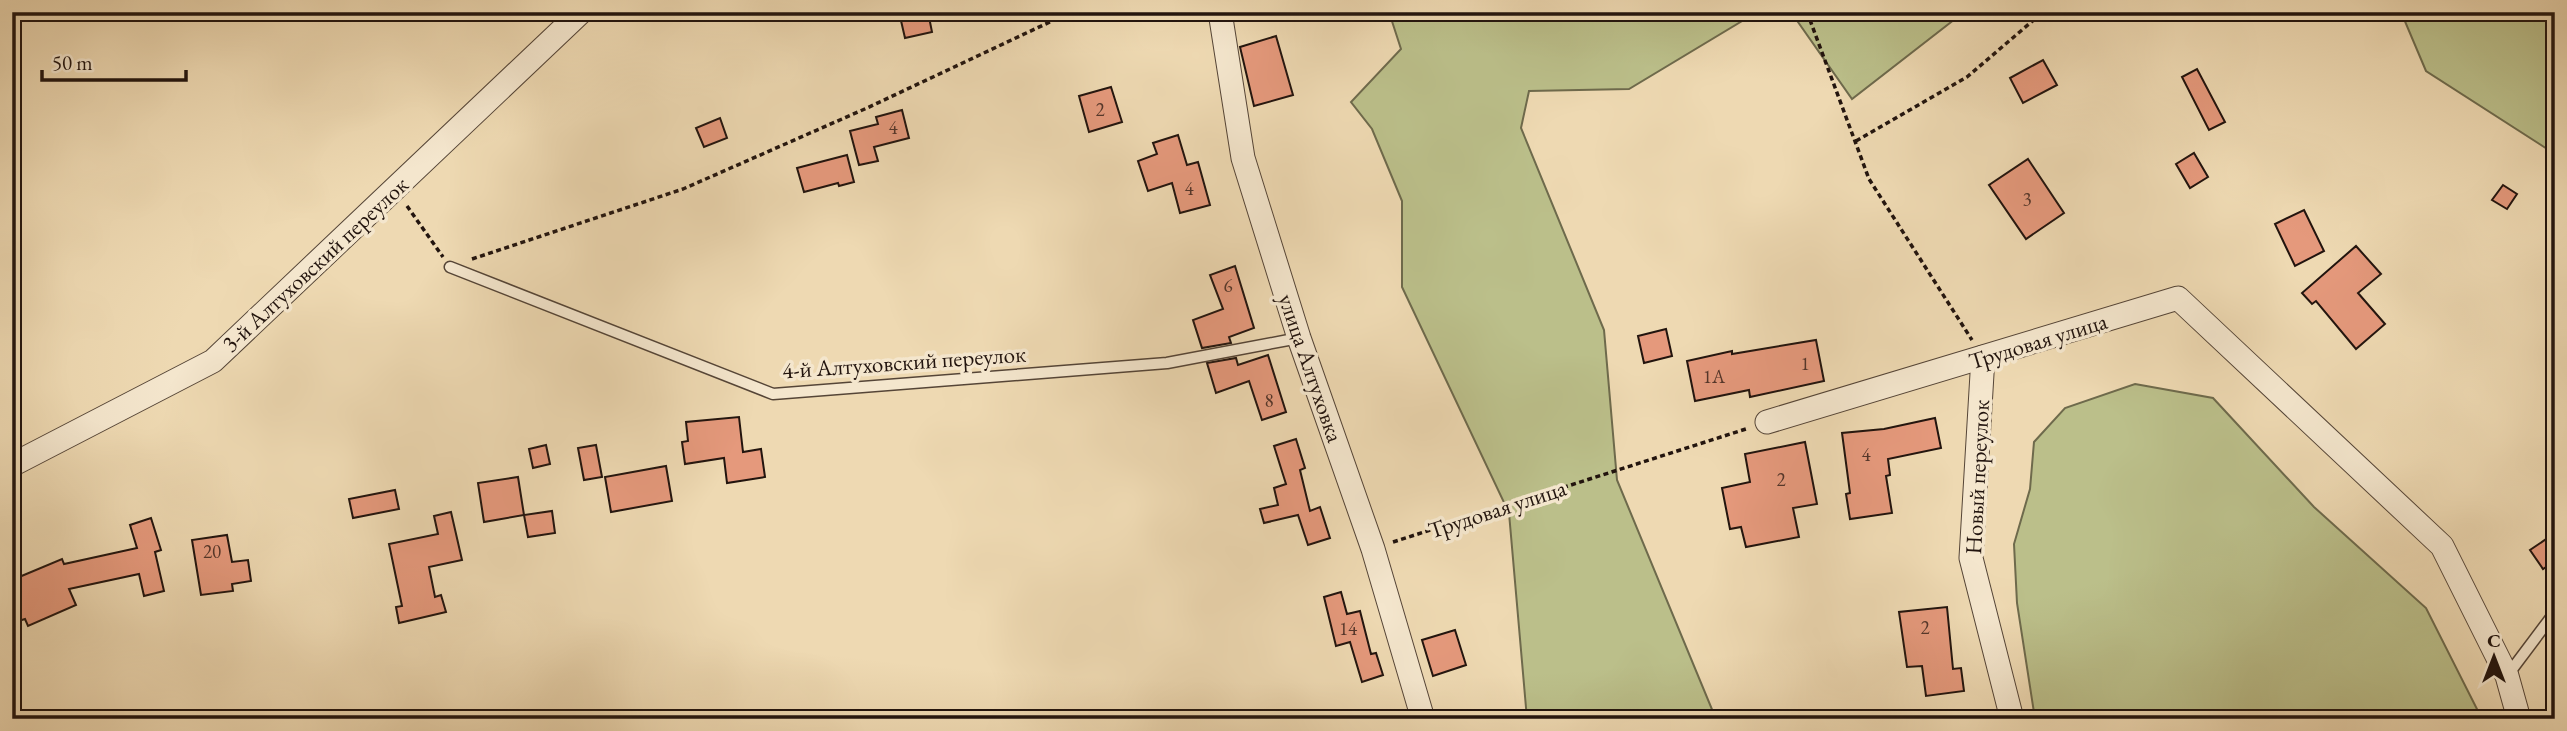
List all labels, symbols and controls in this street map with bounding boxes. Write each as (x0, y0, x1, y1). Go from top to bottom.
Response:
scale bar (42, 38, 186, 82)
text: 50 m (52, 49, 93, 76)
house number: 2 (1095, 97, 1105, 122)
house number: 4 (888, 115, 898, 140)
street label: 3-й Алтуховский переулок (215, 170, 415, 358)
house number: 4 (1184, 176, 1194, 201)
house number: 3 (2022, 187, 2032, 212)
house number: 6 (1223, 273, 1233, 298)
street label: улица Алтуховка (1272, 290, 1351, 447)
street label: Трудовая улица (1965, 305, 2112, 376)
street label: 4-й Алтуховский переулок (781, 339, 1027, 385)
house number: 1 (1800, 351, 1810, 376)
house number: 1А (1703, 364, 1726, 389)
house number: 8 (1264, 388, 1274, 413)
street label: Новый переулок (1958, 399, 1996, 555)
house number: 4 (1861, 442, 1871, 467)
house number: 2 (1776, 467, 1786, 492)
street label: Трудовая улица (1424, 472, 1571, 545)
house number: 20 (203, 539, 221, 564)
house number: 2 (1920, 615, 1930, 640)
house number: 14 (1339, 616, 1358, 641)
north arrow (2458, 622, 2528, 692)
text: С (2487, 628, 2501, 653)

